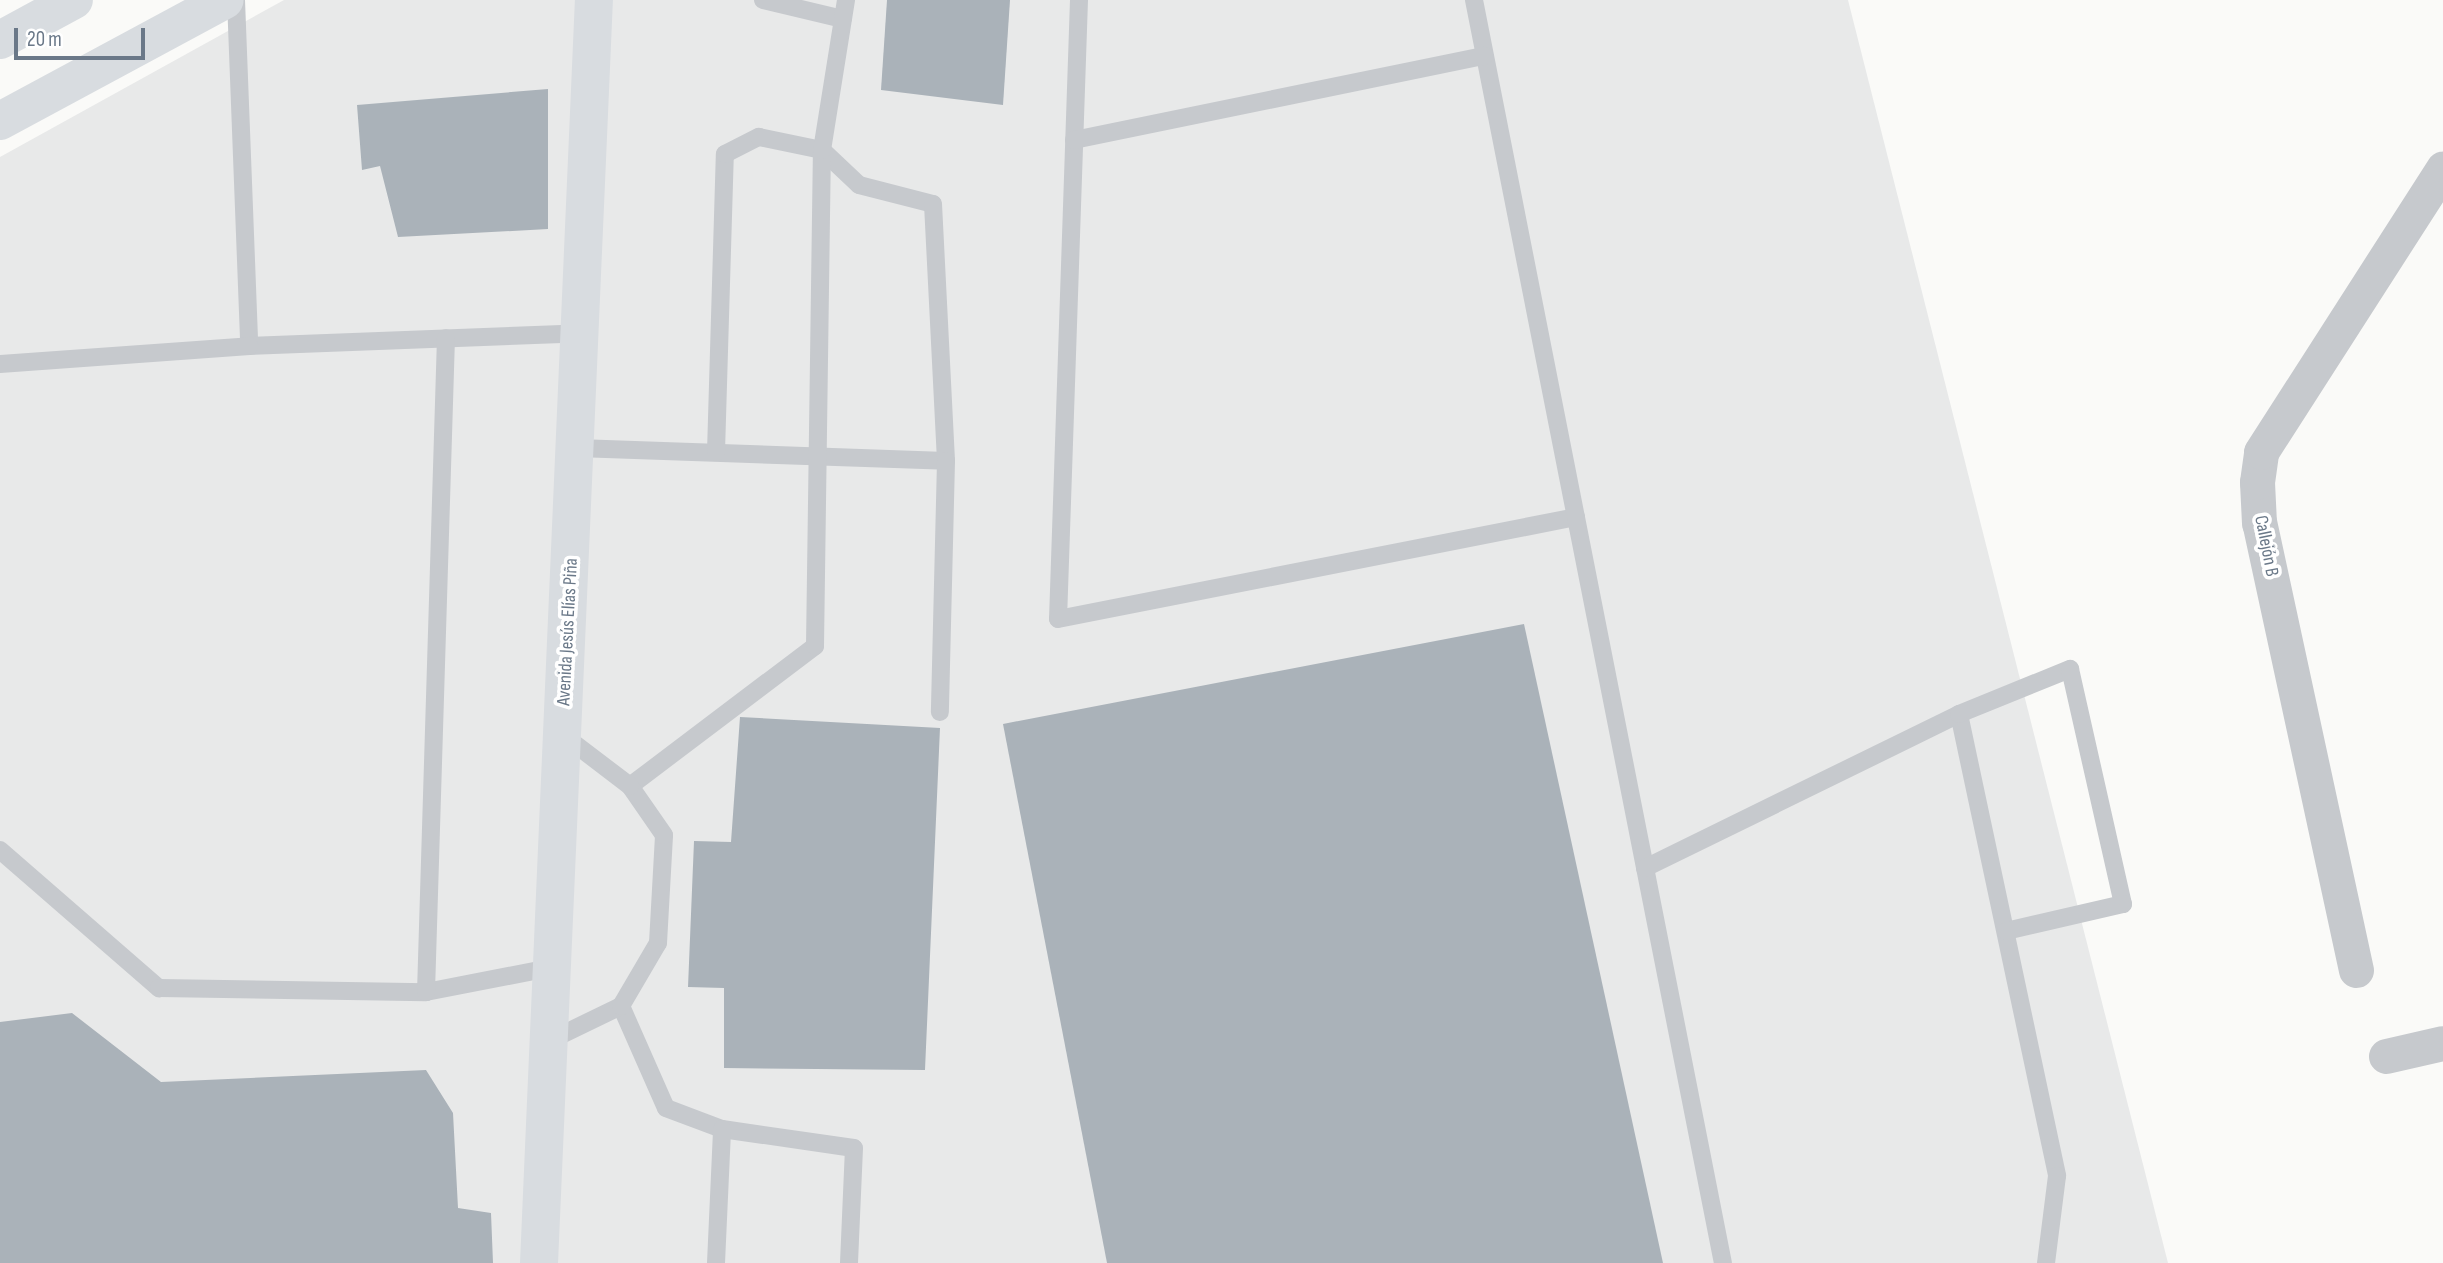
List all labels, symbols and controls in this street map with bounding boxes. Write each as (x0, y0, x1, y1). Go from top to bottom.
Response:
scale bar (18, 14, 149, 58)
text: 20 m (27, 27, 62, 52)
street label: Callejón B (2249, 513, 2283, 579)
street label: Avenida Jesús Elías Piña (553, 558, 583, 706)

